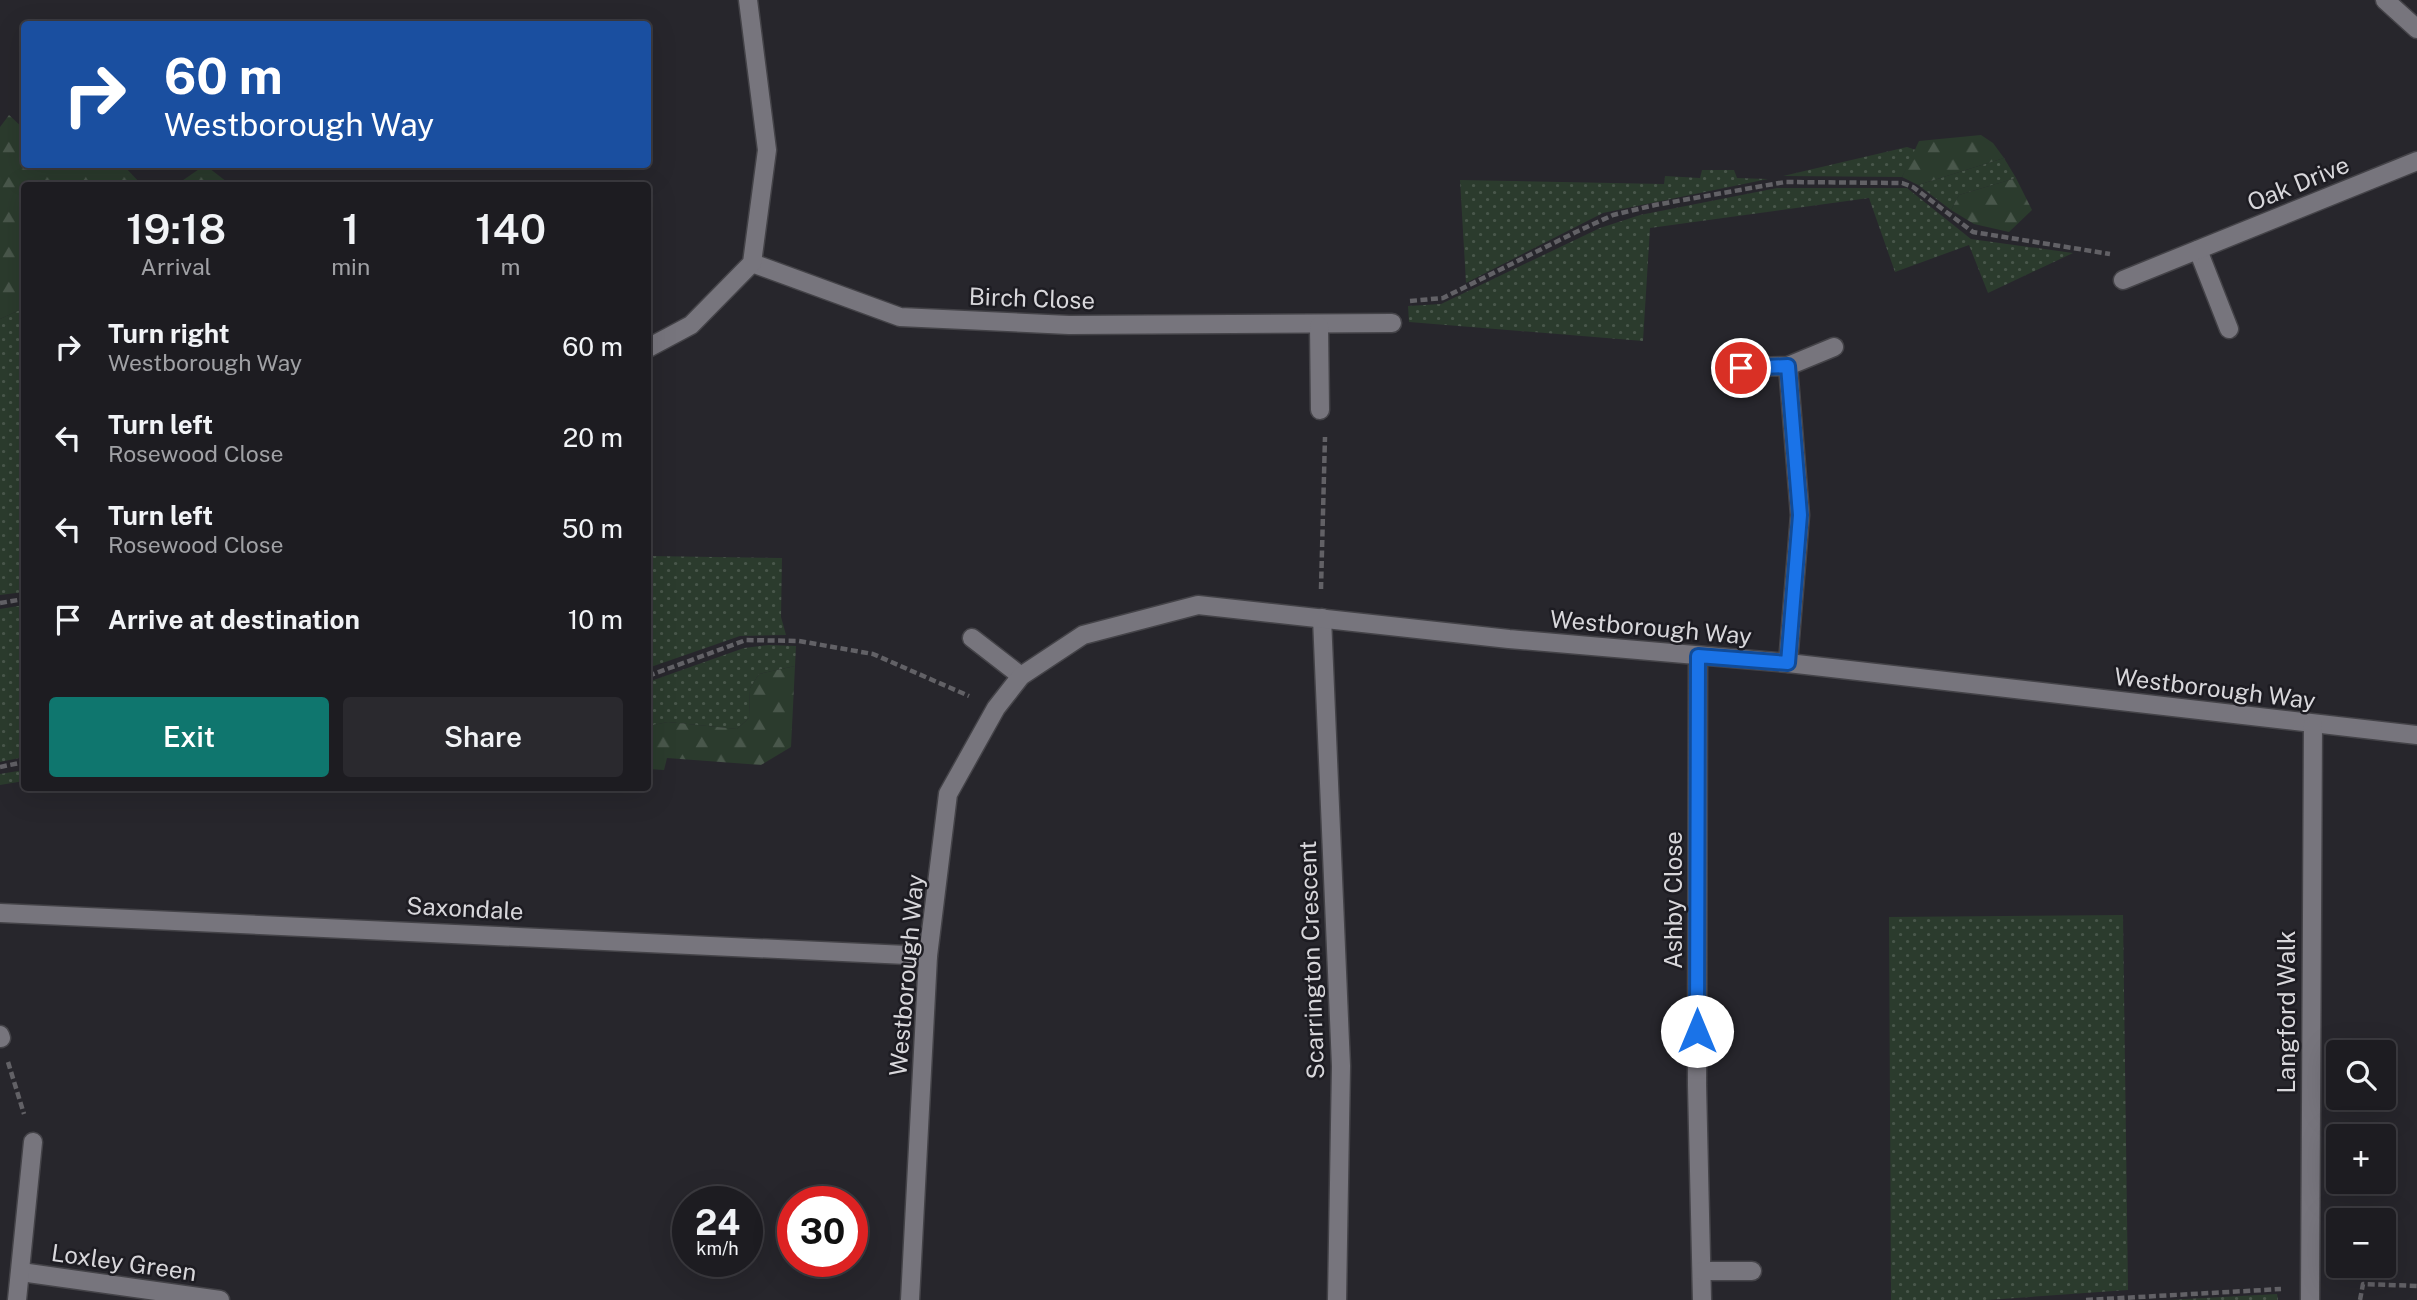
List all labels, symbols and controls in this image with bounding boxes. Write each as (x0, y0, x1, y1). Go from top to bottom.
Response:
text: 60 m (164, 47, 283, 105)
icon: right (49, 49, 140, 140)
text: Westborough Way (164, 106, 434, 143)
street label: Oak Drive (2243, 150, 2353, 216)
text: 19:18 (126, 204, 226, 253)
text: 1 (342, 204, 359, 253)
text: 140 (475, 204, 546, 253)
text: Arrival (141, 253, 212, 280)
text: min (331, 253, 370, 280)
text: m (501, 253, 521, 280)
street label: Birch Close (968, 282, 1096, 314)
text: Turn right (108, 318, 230, 349)
icon: right (49, 328, 87, 366)
text: 60 m (562, 331, 623, 362)
pin (1711, 338, 1771, 398)
text: Westborough Way (108, 349, 302, 376)
icon: arrive (1722, 349, 1760, 387)
text: Turn left (108, 409, 213, 440)
icon: left (49, 419, 87, 457)
text: 20 m (563, 422, 623, 453)
text: Rosewood Close (108, 440, 283, 467)
text: Turn left (108, 500, 213, 531)
icon: left (49, 510, 87, 548)
text: 50 m (562, 513, 623, 544)
text: Rosewood Close (108, 531, 283, 558)
icon: arrive (49, 601, 87, 639)
text: Arrive at destination (108, 604, 360, 635)
text: 10 m (568, 604, 623, 635)
street label: Westborough Way (1549, 604, 1753, 650)
street label: Westborough Way (2113, 662, 2317, 714)
button: Exit (49, 697, 329, 777)
button: Share (343, 697, 623, 777)
street label: Ashby Close (1659, 831, 1687, 969)
street label: Scarrington Crescent (1293, 840, 1329, 1080)
street label: Westborough Way (883, 873, 929, 1077)
street label: Saxondale (406, 891, 524, 925)
street label: Langford Walk (2272, 930, 2300, 1094)
position arrow (1660, 994, 1734, 1068)
map controls (2326, 1040, 2396, 1278)
button: search (2326, 1040, 2396, 1110)
button: + (2326, 1124, 2396, 1194)
speed limit sign: 30 (777, 1186, 868, 1277)
text: 24 (695, 1202, 740, 1243)
button: − (2326, 1208, 2396, 1278)
street label: Loxley Green (50, 1238, 198, 1286)
text: km/h (696, 1238, 739, 1259)

